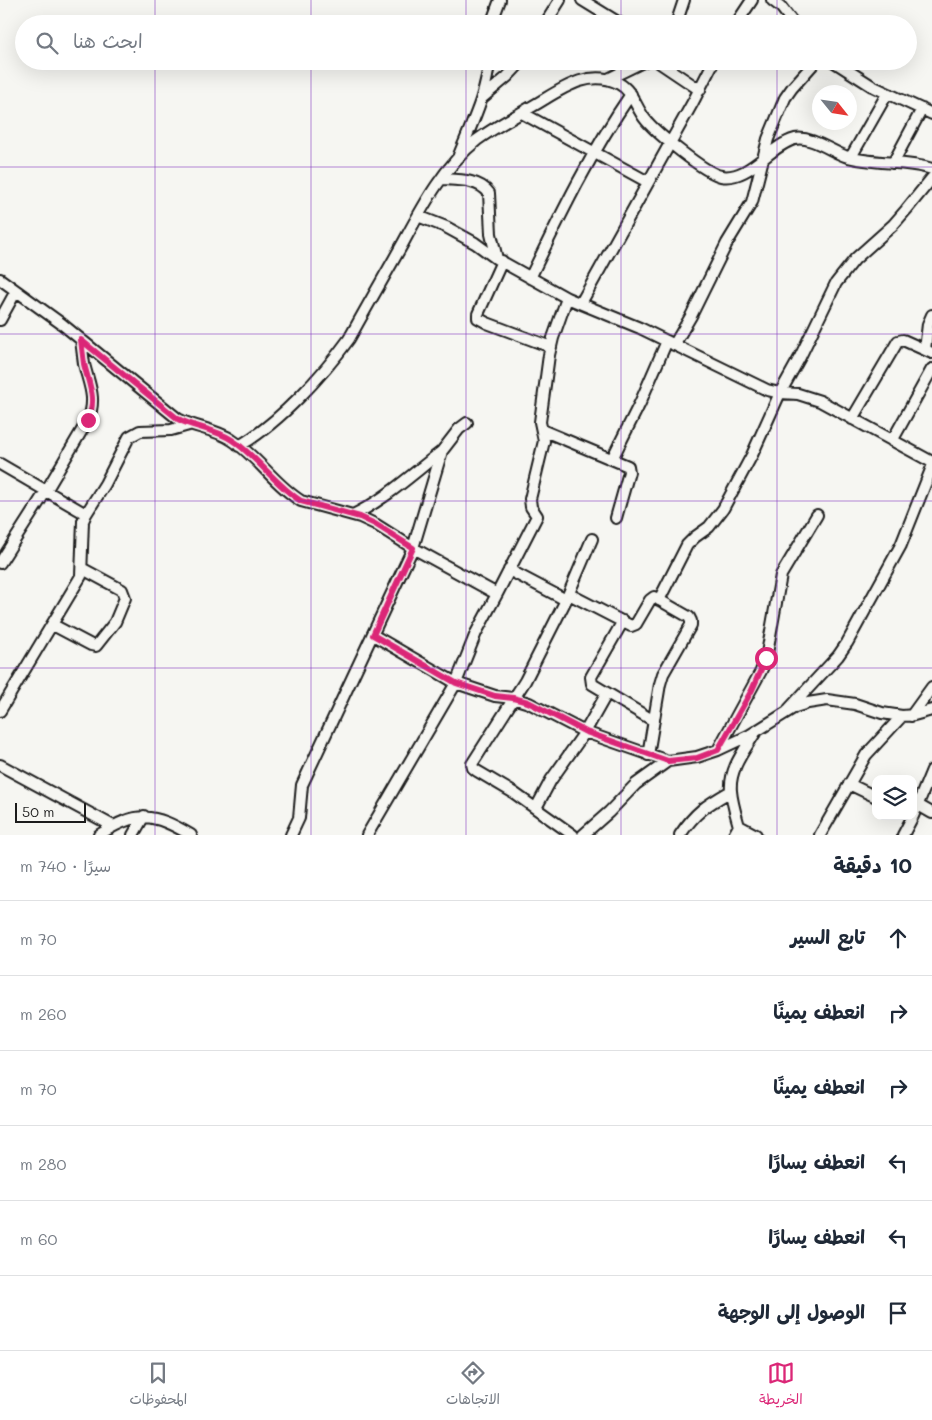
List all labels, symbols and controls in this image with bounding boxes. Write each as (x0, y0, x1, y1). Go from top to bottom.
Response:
search box (15, 15, 917, 70)
text: ابحث هنا (73, 28, 143, 53)
icon: search (33, 29, 61, 57)
north arrow (812, 85, 857, 130)
route end (77, 409, 100, 432)
route start (755, 647, 778, 670)
map controls (872, 775, 917, 820)
button: layers (872, 775, 917, 820)
scale bar (15, 800, 86, 823)
text: 50 m (22, 802, 54, 821)
text: 10 دقيقة (833, 851, 912, 878)
text: سيرًا · 740 m (20, 855, 111, 876)
text: تابع السير (790, 924, 865, 949)
icon: ahead (884, 924, 912, 952)
text: 70 m (20, 928, 57, 949)
text: انعطف يمينًا (773, 999, 865, 1024)
icon: right (884, 999, 912, 1027)
text: 260 m (20, 1003, 66, 1024)
text: انعطف يمينًا (773, 1074, 865, 1099)
icon: right (884, 1074, 912, 1102)
text: 70 m (20, 1078, 57, 1099)
text: انعطف يسارًا (768, 1149, 865, 1174)
icon: left (884, 1149, 912, 1177)
text: 280 m (20, 1153, 66, 1174)
text: انعطف يسارًا (768, 1224, 865, 1249)
icon: left (884, 1224, 912, 1252)
text: 60 m (20, 1228, 57, 1249)
text: الوصول إلى الوجهة (718, 1299, 865, 1324)
icon: arrive (884, 1299, 912, 1327)
tab: المحفوظات (129, 1359, 187, 1412)
tab: الاتجاهات (446, 1359, 500, 1412)
tab: الخريطة (759, 1359, 803, 1412)

